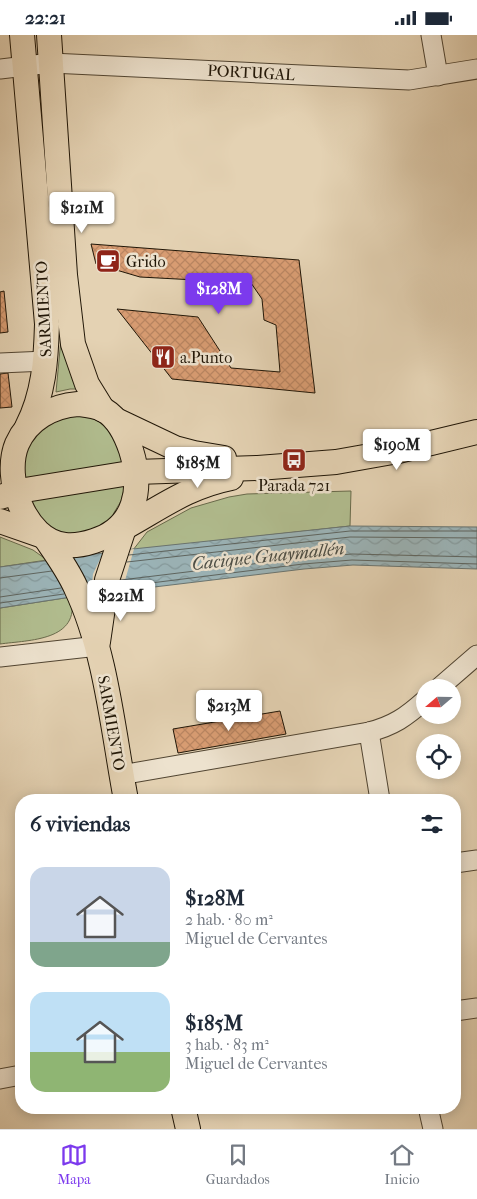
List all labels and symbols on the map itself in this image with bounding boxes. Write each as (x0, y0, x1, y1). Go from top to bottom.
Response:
street label: PORTUGAL (207, 61, 296, 84)
pin: $121M (47, 191, 117, 234)
cafe icon: Grido (95, 248, 121, 274)
place label: Grido (126, 252, 166, 271)
street label: SARMIENTO (31, 260, 56, 358)
pin: $128M (184, 273, 254, 315)
restaurant icon: a.Punto (150, 344, 176, 370)
place label: a.Punto (180, 348, 232, 367)
pin: $190M (362, 429, 432, 471)
pin: $185M (163, 447, 233, 489)
bus stop icon: Parada 721 (281, 447, 307, 473)
place label: Parada 721 (258, 476, 330, 495)
water label: Cacique Guaymallén (191, 538, 345, 575)
pin: $221M (86, 579, 156, 622)
street label: SARMIENTO (94, 674, 129, 772)
north arrow (416, 679, 461, 724)
pin: $213M (194, 689, 264, 732)

